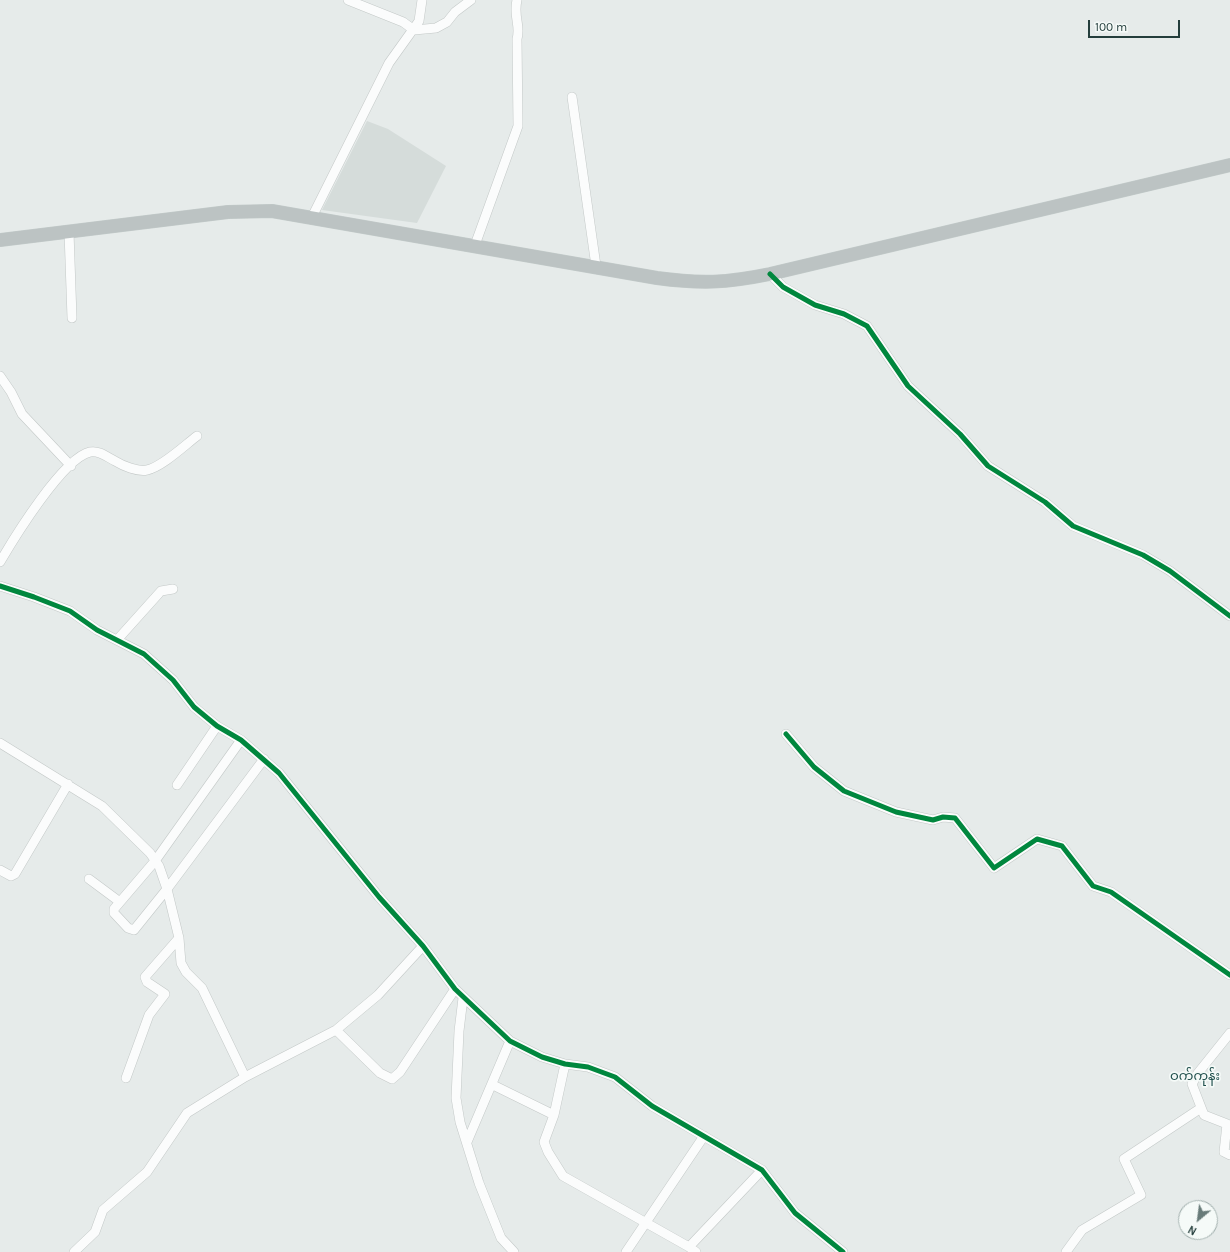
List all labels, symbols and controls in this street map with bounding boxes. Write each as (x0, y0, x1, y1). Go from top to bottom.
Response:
scale bar (1090, 12, 1182, 38)
text: 100 m (1095, 20, 1127, 34)
district label: ဝက်ကုန်း (1170, 1068, 1220, 1084)
north arrow (1178, 1200, 1218, 1240)
text: N (1186, 1222, 1199, 1238)

